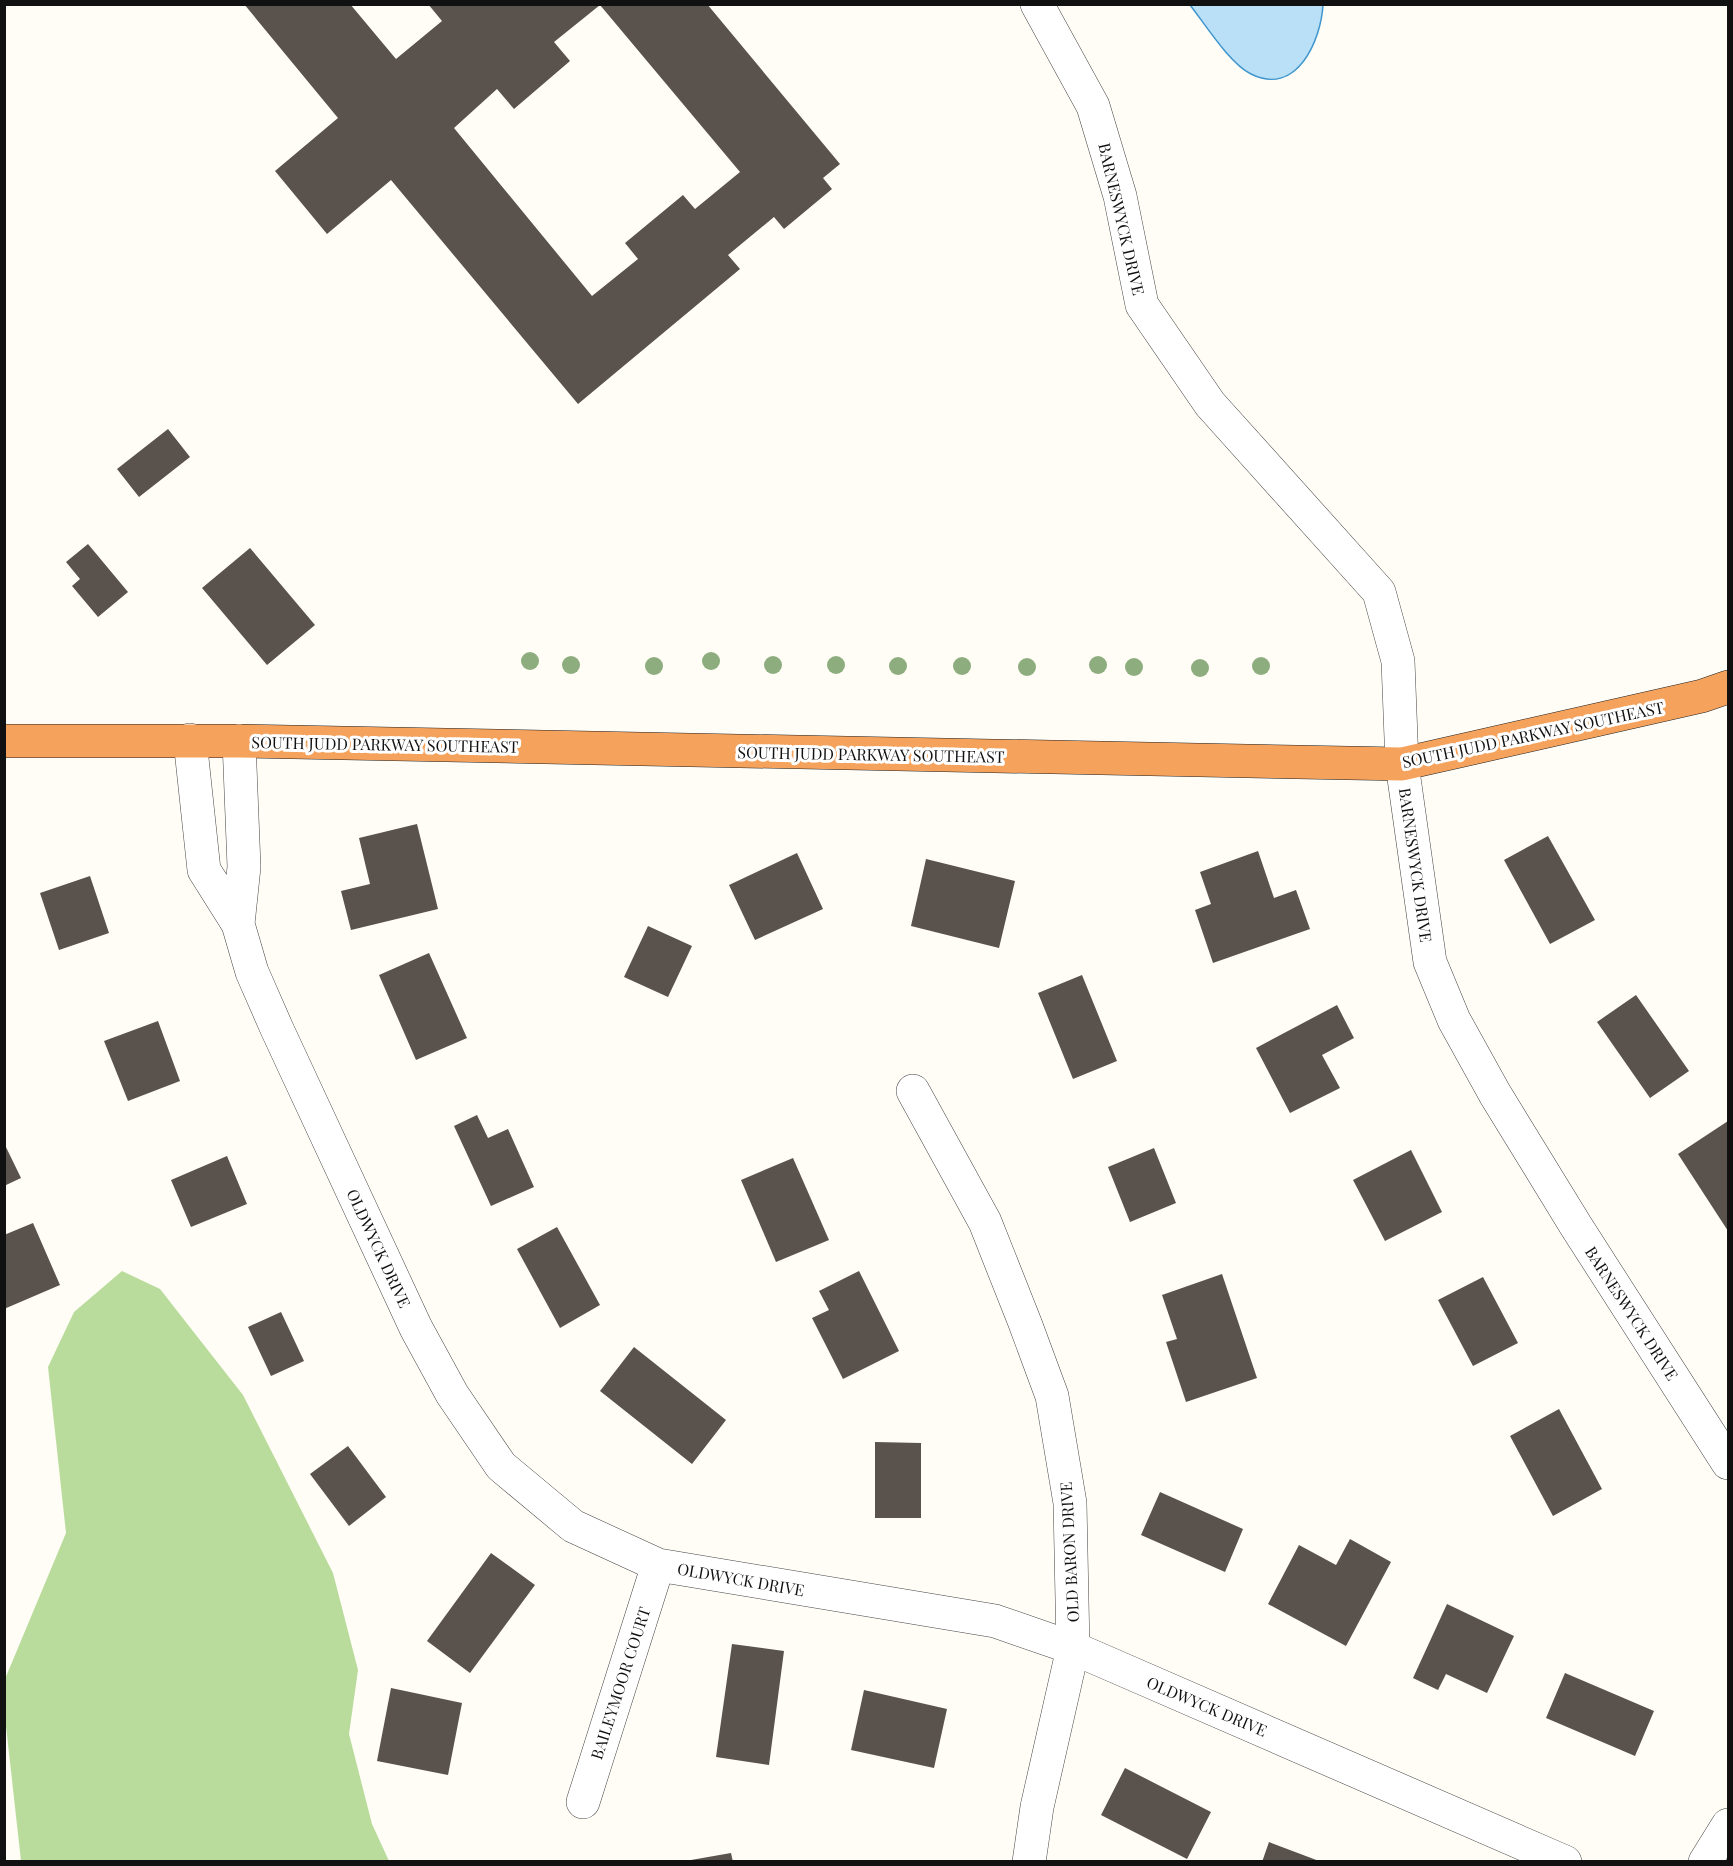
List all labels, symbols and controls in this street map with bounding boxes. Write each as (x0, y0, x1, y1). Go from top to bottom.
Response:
street label: BARNESWYCK DRIVE (1094, 141, 1150, 297)
street label: SOUTH JUDD PARKWAY SOUTHEAST (1400, 696, 1666, 772)
street label: SOUTH JUDD PARKWAY SOUTHEAST (251, 731, 519, 757)
street label: SOUTH JUDD PARKWAY SOUTHEAST (737, 741, 1005, 767)
street label: BARNESWYCK DRIVE (1395, 786, 1437, 944)
street label: OLDWYCK DRIVE (342, 1185, 416, 1311)
street label: BARNESWYCK DRIVE (1581, 1242, 1683, 1384)
street label: OLD BARON DRIVE (1055, 1481, 1083, 1623)
street label: OLDWYCK DRIVE (676, 1557, 806, 1601)
street label: BAILEYMOOR COURT (585, 1604, 655, 1762)
street label: OLDWYCK DRIVE (1144, 1671, 1270, 1741)

